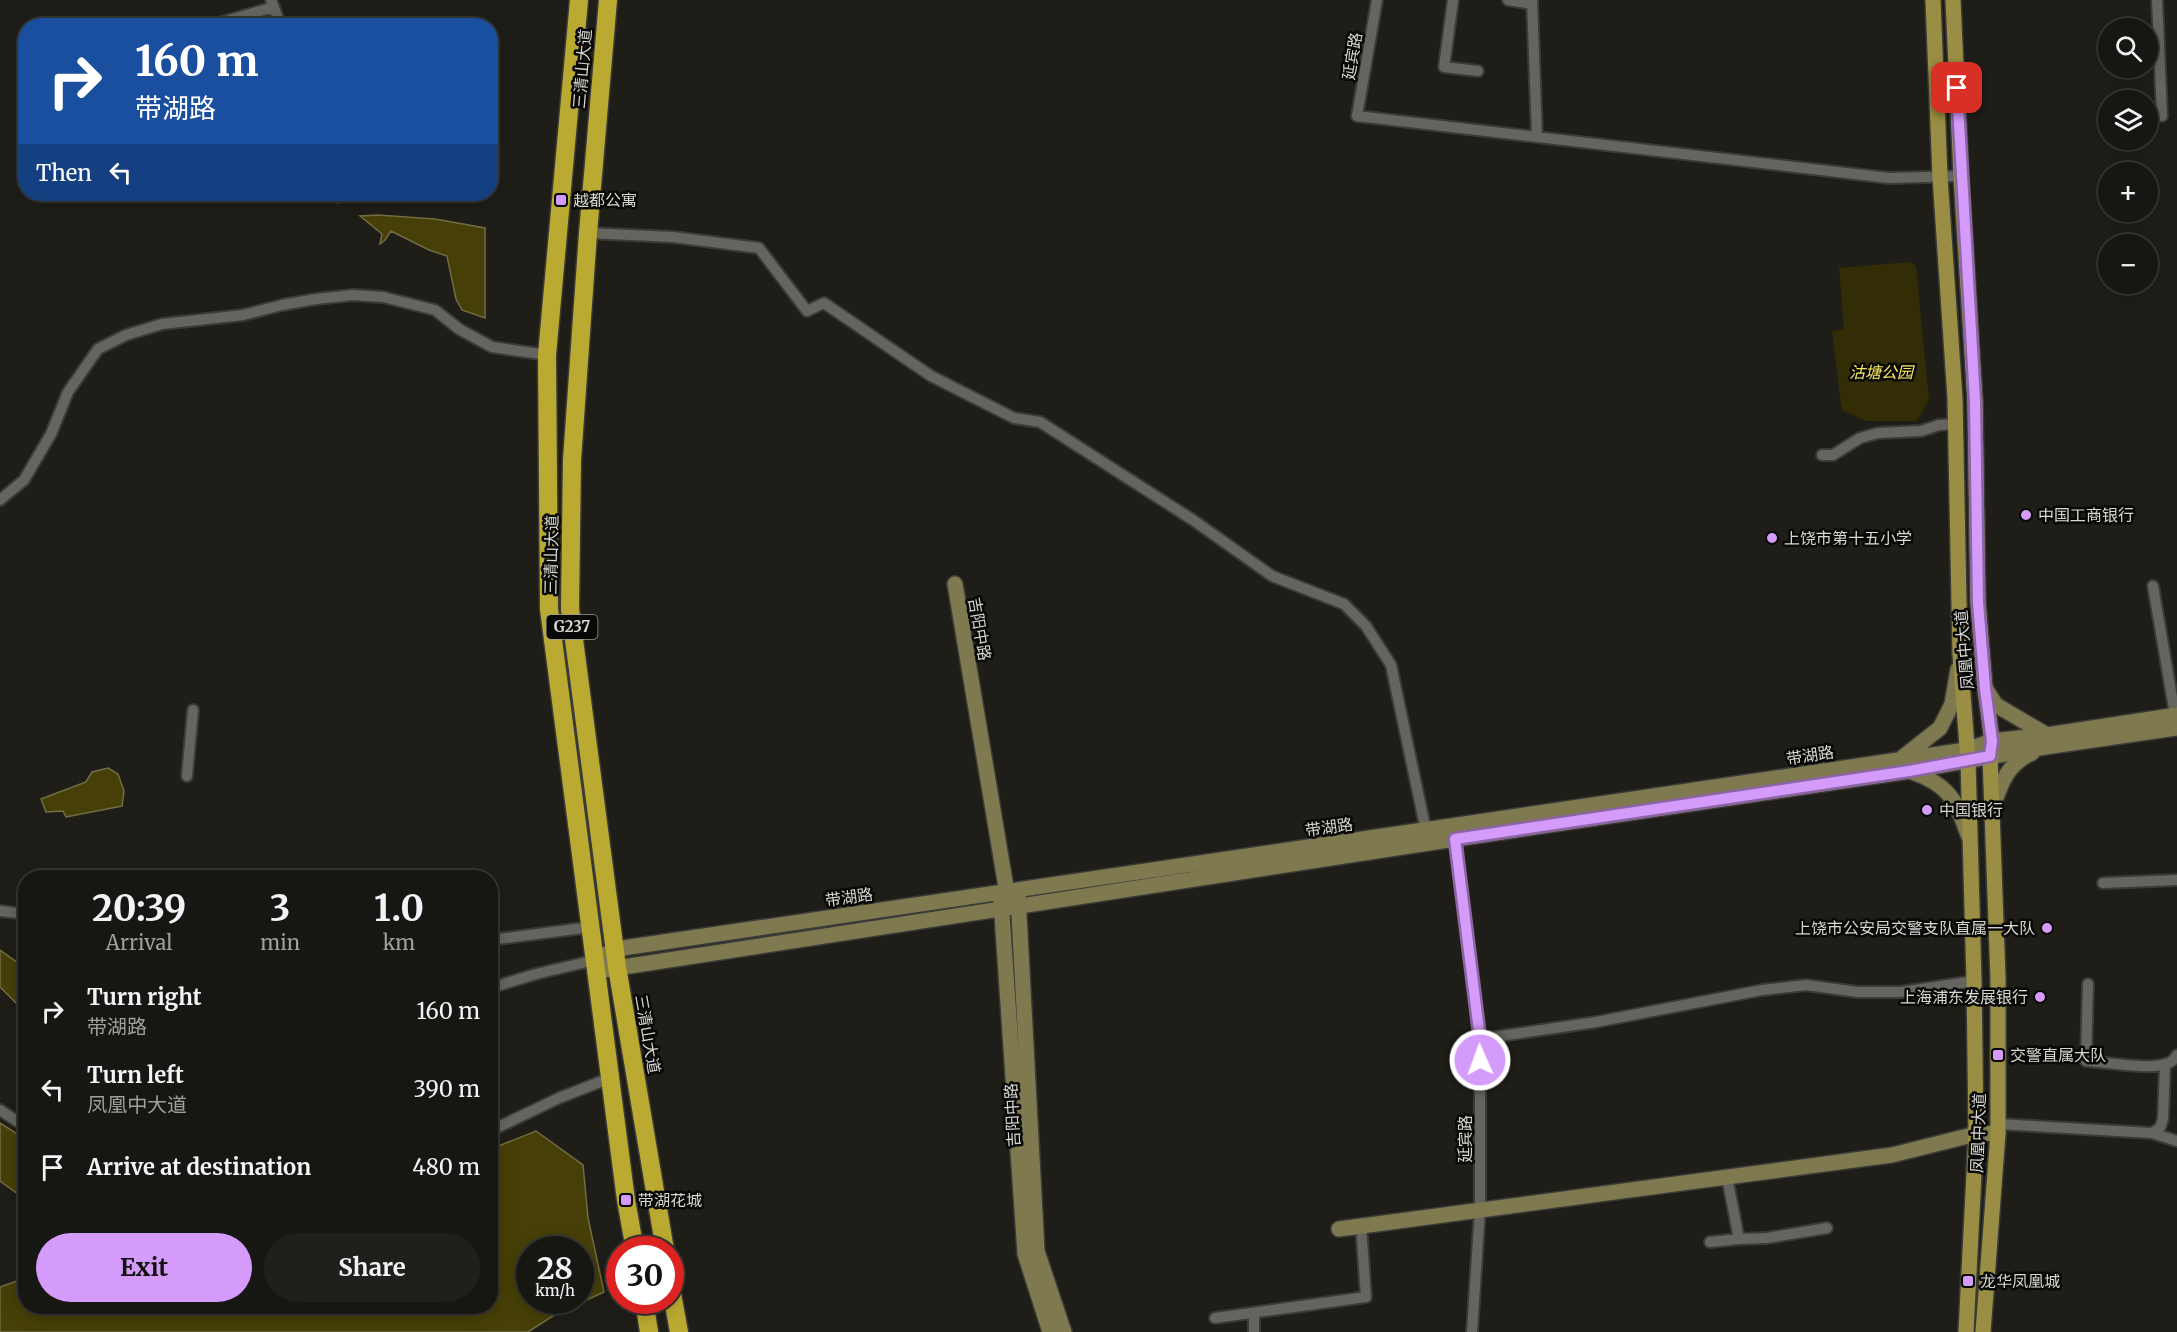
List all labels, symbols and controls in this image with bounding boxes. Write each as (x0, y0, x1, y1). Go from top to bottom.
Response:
map controls (2098, 18, 2158, 294)
button: search (2098, 18, 2158, 78)
street label: 三清山大道 (569, 28, 595, 110)
street label: 延宾路 (1338, 31, 1366, 81)
text: 160 m (135, 35, 259, 87)
icon: right (36, 42, 114, 120)
pin (1931, 62, 1982, 113)
icon: arrive (1940, 71, 1973, 104)
button: layers (2098, 90, 2158, 150)
text: 带湖路 (135, 91, 216, 125)
icon: left (104, 156, 137, 189)
text: Then (36, 159, 92, 187)
button: + (2098, 162, 2158, 222)
place label: 越都公寓 (573, 190, 637, 210)
marker: 越都公寓 (554, 193, 568, 207)
button: − (2098, 234, 2158, 294)
park label: 沽塘公园 (1849, 362, 1915, 382)
place label: 中国工商银行 (2038, 505, 2134, 525)
marker: 中国工商银行 (2019, 508, 2033, 522)
street label: 三清山大道 (540, 515, 562, 595)
place label: 上饶市第十五小学 (1784, 528, 1912, 548)
marker: 上饶市第十五小学 (1765, 531, 1779, 545)
street label: 吉阳中路 (965, 596, 995, 662)
street label: 凤凰中大道 (1951, 609, 1977, 691)
road number: G237 (546, 615, 598, 639)
street label: 带湖路 (1785, 741, 1835, 769)
place label: 中国银行 (1939, 800, 2003, 820)
marker: 中国银行 (1920, 803, 1934, 817)
street label: 带湖路 (1304, 814, 1354, 840)
street label: 带湖路 (824, 884, 874, 910)
text: 20:39 (92, 886, 186, 931)
text: 3 (270, 886, 290, 931)
text: 1.0 (374, 886, 424, 931)
place label: 上饶市公安局交警支队直属一大队 (1795, 918, 2035, 938)
marker: 上饶市公安局交警支队直属一大队 (2040, 921, 2054, 935)
text: Arrival (106, 930, 173, 955)
text: min (260, 930, 300, 955)
text: km (383, 930, 415, 955)
text: Turn right (87, 983, 201, 1011)
place label: 上海浦东发展银行 (1900, 987, 2028, 1007)
marker: 上海浦东发展银行 (2033, 990, 2047, 1004)
street label: 三清山大道 (631, 993, 665, 1075)
icon: right (36, 995, 69, 1028)
text: 160 m (416, 997, 480, 1025)
text: 带湖路 (87, 1014, 147, 1039)
position arrow (1448, 1028, 1512, 1092)
place label: 交警直属大队 (2010, 1045, 2106, 1065)
marker: 交警直属大队 (1991, 1048, 2005, 1062)
text: Turn left (87, 1061, 184, 1089)
icon: left (36, 1073, 69, 1106)
text: 390 m (413, 1075, 480, 1103)
street label: 吉阳中路 (1000, 1083, 1024, 1147)
text: 凤凰中大道 (87, 1092, 187, 1117)
street label: 凤凰中大道 (1967, 1093, 1989, 1173)
street label: 延宾路 (1455, 1115, 1475, 1163)
icon: arrive (36, 1151, 69, 1184)
text: Arrive at destination (87, 1153, 311, 1181)
text: 480 m (412, 1153, 480, 1181)
place label: 带湖花城 (638, 1190, 702, 1210)
marker: 带湖花城 (619, 1193, 633, 1207)
button: Exit (36, 1233, 252, 1302)
button: Share (264, 1233, 480, 1302)
speed limit sign: 30 (606, 1236, 684, 1314)
text: 28 (537, 1249, 573, 1287)
place label: 龙华凤凰城 (1980, 1271, 2060, 1291)
marker: 龙华凤凰城 (1961, 1274, 1975, 1288)
text: km/h (535, 1281, 575, 1300)

